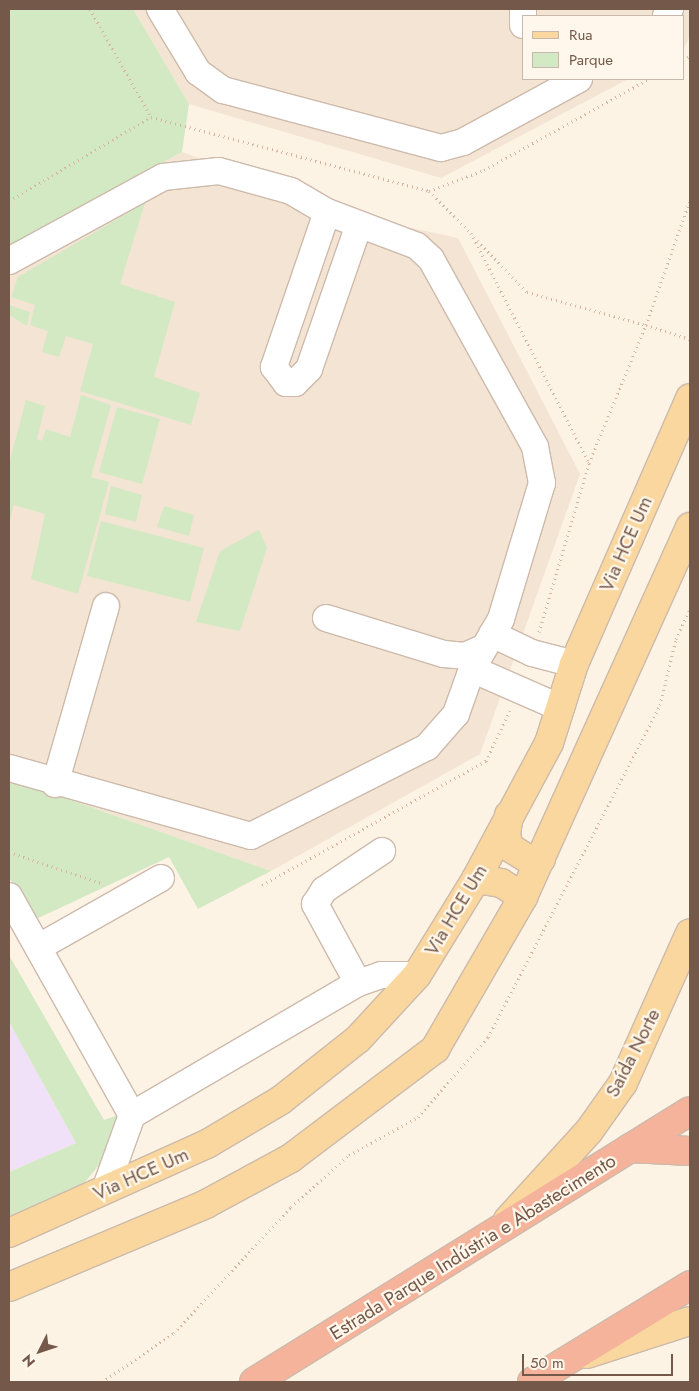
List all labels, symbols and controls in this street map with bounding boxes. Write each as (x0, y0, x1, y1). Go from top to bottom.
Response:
legend (522, 15, 684, 80)
text: Rua (569, 24, 593, 46)
text: Parque (569, 49, 613, 71)
street label: Via HCE Um (595, 493, 657, 595)
street label: Via HCE Um (420, 861, 492, 959)
street label: Saída Norte (601, 1005, 665, 1101)
street label: Via HCE Um (90, 1143, 192, 1205)
street label: Estrada Parque Indústria e Abastecimento (326, 1149, 620, 1345)
north arrow (15, 1326, 65, 1376)
scale bar (524, 1344, 675, 1376)
text: N (17, 1350, 40, 1372)
text: 50 m (530, 1352, 564, 1374)

